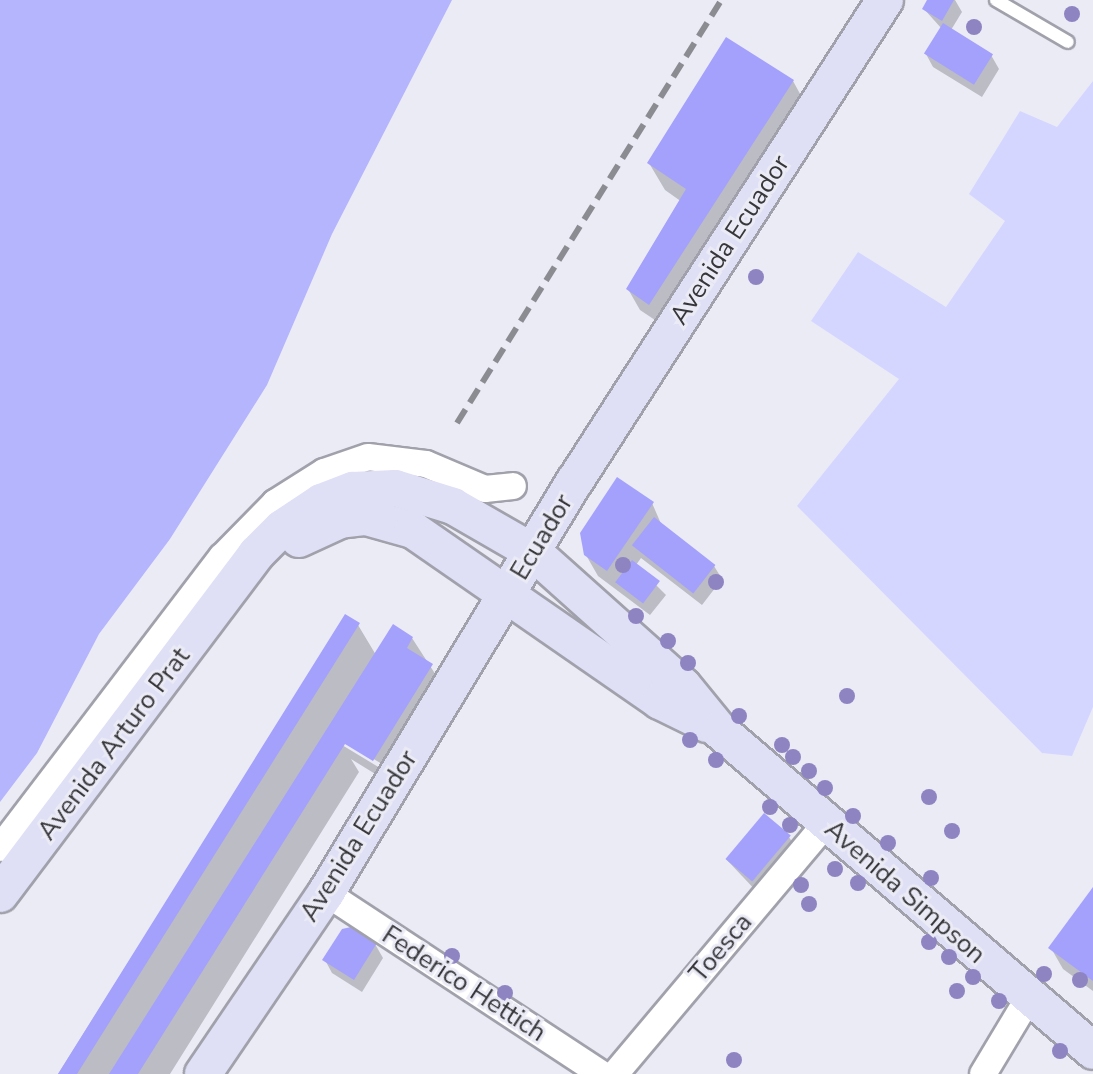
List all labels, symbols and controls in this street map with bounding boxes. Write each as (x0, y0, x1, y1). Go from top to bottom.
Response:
street label: Avenida Ecuador (664, 149, 796, 331)
street label: Ecuador (504, 489, 580, 585)
street label: Avenida Arturo Prat (31, 642, 197, 846)
street label: Avenida Ecuador (294, 745, 424, 927)
street label: Avenida Simpson (818, 814, 992, 970)
street label: Toesca (683, 907, 759, 989)
street label: Federico Hettich (376, 919, 552, 1049)

